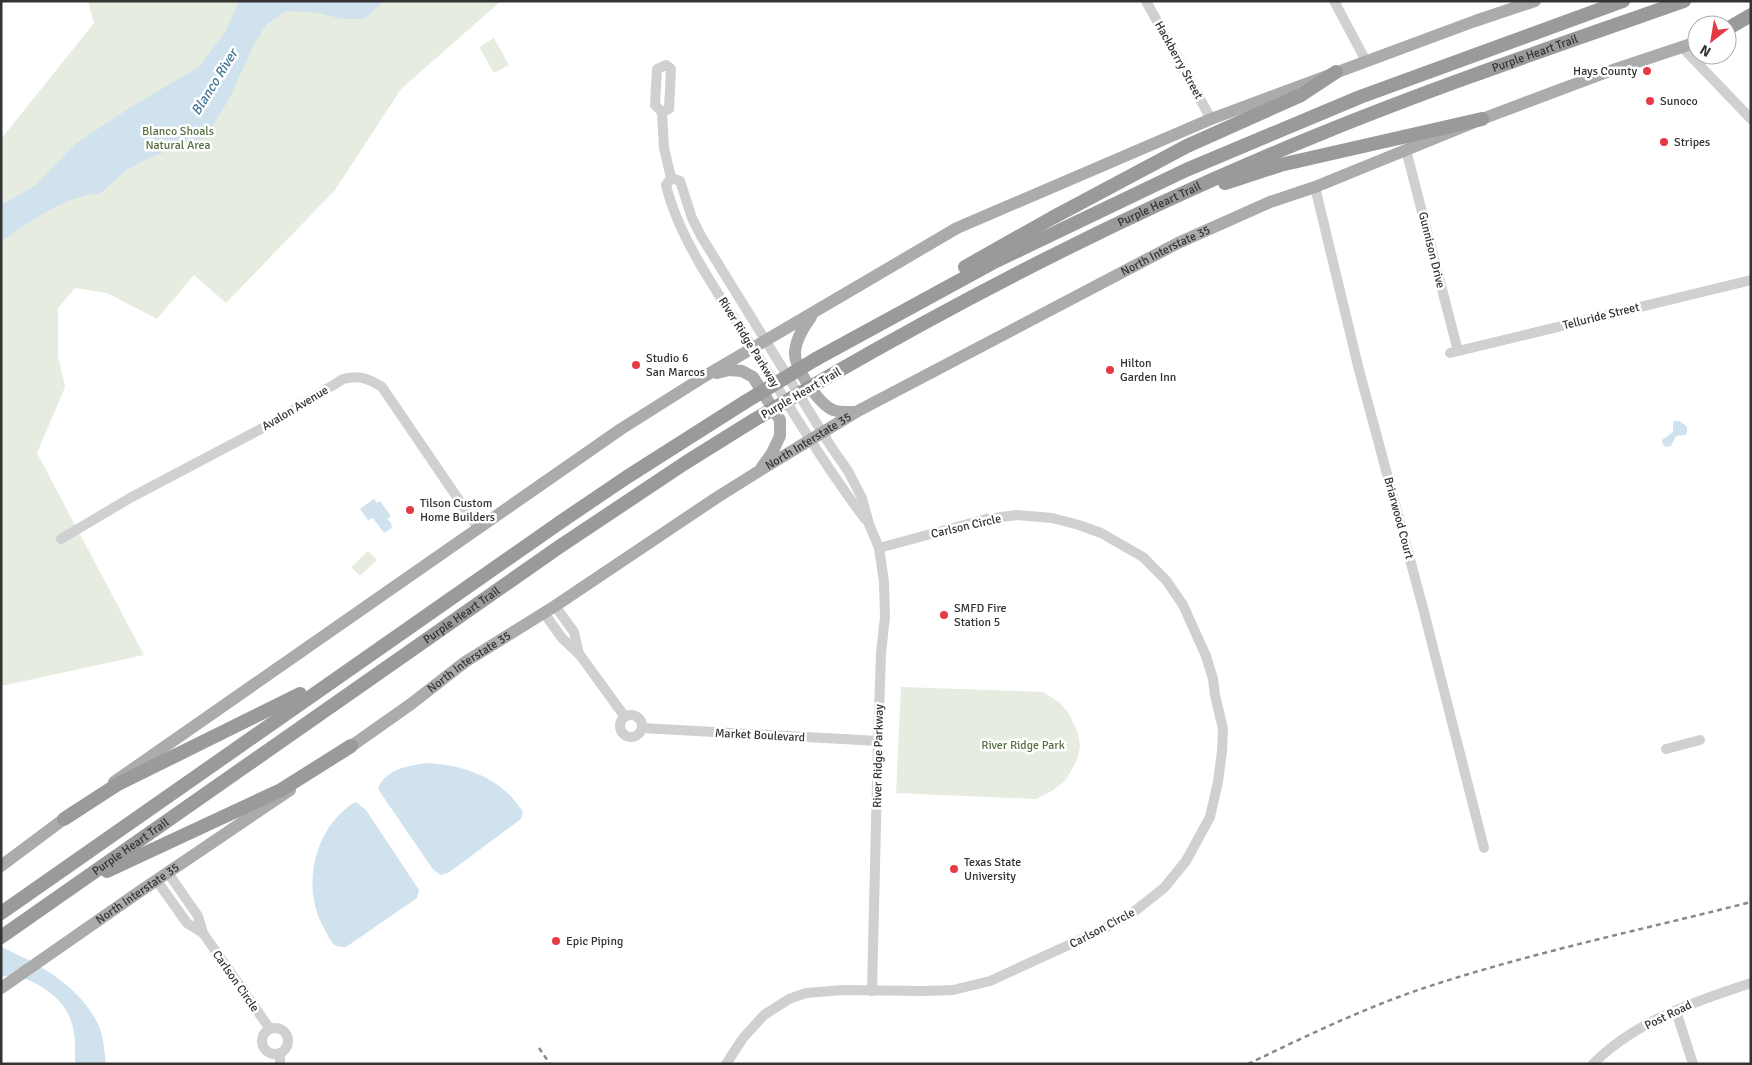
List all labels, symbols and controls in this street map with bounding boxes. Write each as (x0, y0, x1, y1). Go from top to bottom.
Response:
north arrow (1687, 15, 1737, 65)
street label: Hackberry Street (1151, 19, 1206, 102)
street label: Purple Heart Trail (1490, 32, 1581, 76)
text: N (1697, 41, 1714, 61)
water label: Blanco River (187, 45, 242, 118)
place label: Hays County (1573, 64, 1637, 79)
marker: Hays County (1641, 65, 1653, 77)
place label: Sunoco (1660, 94, 1698, 109)
marker: Sunoco (1644, 95, 1656, 107)
park label: Blanco Shoals Natural Area (142, 124, 214, 153)
place label: Stripes (1674, 135, 1710, 150)
marker: Stripes (1658, 136, 1670, 148)
street label: Purple Heart Trail (1115, 179, 1204, 230)
street label: Gunnison Drive (1415, 210, 1448, 290)
street label: North Interstate 35 (1118, 223, 1213, 280)
street label: River Ridge Parkway (715, 294, 783, 391)
street label: Telluride Street (1561, 300, 1641, 333)
place label: Studio 6 San Marcos (646, 351, 705, 380)
place label: Hilton Garden Inn (1120, 356, 1176, 385)
marker: Studio 6 San Marcos (630, 359, 642, 371)
street label: Purple Heart Trail (758, 364, 844, 422)
marker: Hilton Garden Inn (1104, 364, 1116, 376)
street label: Avalon Avenue (259, 383, 331, 434)
street label: North Interstate 35 (763, 410, 854, 473)
street label: Briarwood Court (1380, 475, 1417, 561)
place label: Tilson Custom Home Builders (420, 496, 495, 525)
marker: Tilson Custom Home Builders (404, 504, 416, 516)
street label: Carlson Circle (930, 511, 1003, 542)
street label: Purple Heart Trail (421, 583, 504, 647)
place label: SMFD Fire Station 5 (954, 601, 1007, 630)
marker: SMFD Fire Station 5 (938, 609, 950, 621)
street label: North Interstate 35 (425, 628, 514, 696)
street label: River Ridge Parkway (870, 704, 887, 808)
street label: Market Boulevard (714, 726, 805, 745)
park label: River Ridge Park (981, 738, 1065, 753)
street label: Purple Heart Trail (89, 815, 173, 879)
place label: Texas State University (964, 855, 1021, 884)
street label: North Interstate 35 (93, 860, 182, 928)
marker: Texas State University (948, 863, 960, 875)
street label: Carlson Circle (1067, 905, 1137, 952)
place label: Epic Piping (566, 934, 623, 949)
marker: Epic Piping (550, 935, 562, 947)
street label: Carlson Circle (209, 948, 262, 1015)
street label: Post Road (1642, 998, 1694, 1033)

